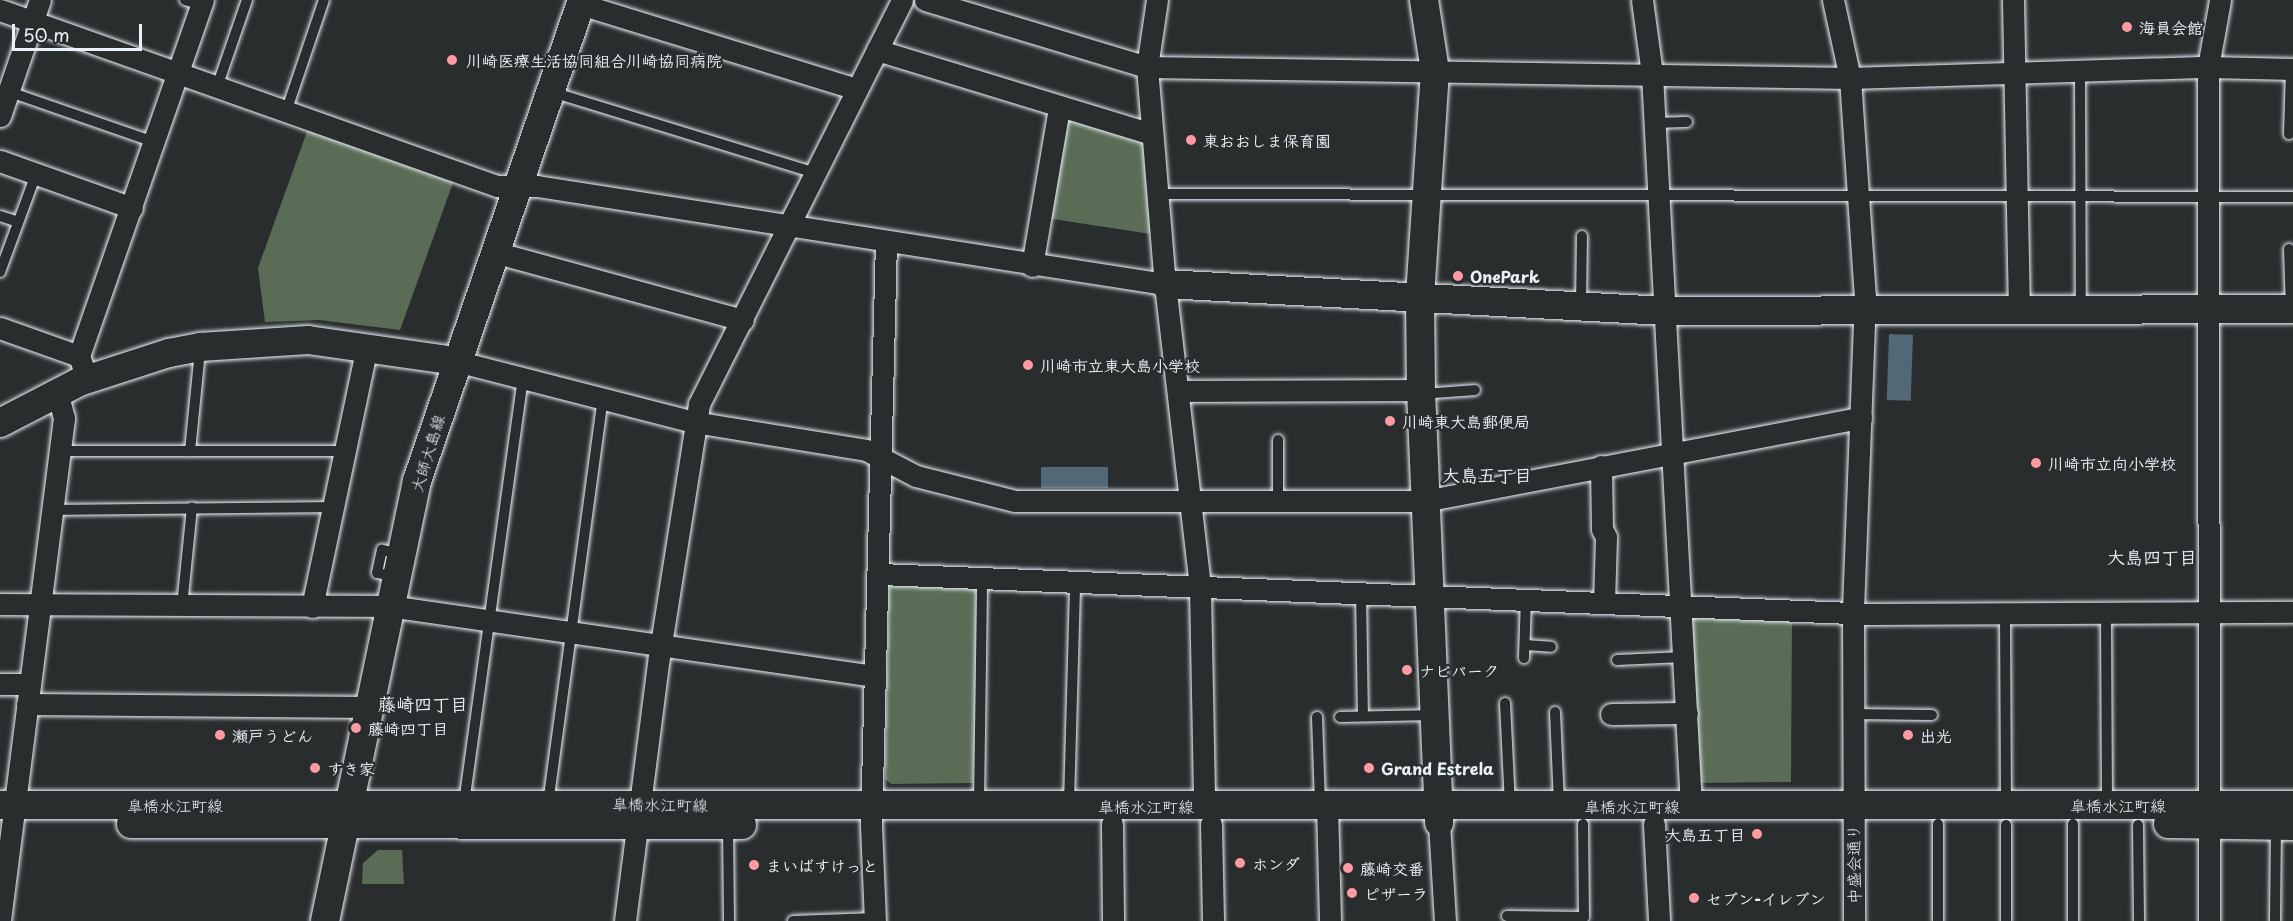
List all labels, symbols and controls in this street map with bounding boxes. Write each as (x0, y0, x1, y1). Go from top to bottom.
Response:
scale bar (15, 12, 146, 50)
place label: 海員会館 (2139, 17, 2203, 37)
marker: 海員会館 (2120, 20, 2134, 34)
text: 50 m (23, 21, 70, 48)
place label: 川崎医療生活協同組合川崎協同病院 (466, 50, 722, 70)
marker: 川崎医療生活協同組合川崎協同病院 (443, 51, 461, 69)
place label: 東おおしま保育園 (1203, 130, 1331, 150)
marker: 東おおしま保育園 (1184, 133, 1198, 147)
place label: OnePark (1470, 266, 1540, 286)
marker: OnePark (1451, 269, 1465, 283)
place label: 川崎市立東大島小学校 (1040, 355, 1200, 375)
marker: 川崎市立東大島小学校 (1021, 358, 1035, 372)
place label: 川崎東大島郵便局 (1402, 411, 1530, 431)
street label: 大師大島線 (406, 412, 448, 494)
marker: 川崎東大島郵便局 (1383, 414, 1397, 428)
place label: 川崎市立向小学校 (2048, 453, 2176, 473)
marker: 川崎市立向小学校 (2029, 456, 2043, 470)
district label: 大島五丁目 (1442, 464, 1532, 486)
district label: 大島四丁目 (2107, 546, 2197, 568)
place label: ナビパーク (1419, 660, 1499, 680)
marker: ナビパーク (1400, 663, 1414, 677)
district label: 藤崎四丁目 (378, 693, 468, 715)
place label: 藤崎四丁目 (368, 718, 448, 738)
marker: 藤崎四丁目 (349, 721, 363, 735)
place label: 瀬戸うどん (232, 725, 312, 745)
place label: 出光 (1920, 725, 1952, 745)
marker: 瀬戸うどん (213, 728, 227, 742)
marker: 出光 (1901, 728, 1915, 742)
place label: すき家 (327, 758, 375, 778)
place label: Grand Estrela (1381, 758, 1495, 778)
marker: すき家 (308, 761, 322, 775)
marker: Grand Estrela (1362, 761, 1376, 775)
street label: 皐橋水江町線 (612, 794, 708, 814)
street label: 皐橋水江町線 (127, 795, 223, 815)
street label: 皐橋水江町線 (2070, 795, 2166, 815)
street label: 皐橋水江町線 (1098, 796, 1194, 816)
street label: 皐橋水江町線 (1584, 796, 1680, 816)
place label: 大島五丁目 (1665, 824, 1745, 844)
street label: 中盛会通り (1843, 824, 1863, 904)
marker: 大島五丁目 (1750, 827, 1764, 841)
place label: ホンダ (1252, 853, 1300, 873)
place label: まいばすけっと (766, 855, 878, 875)
marker: ホンダ (1233, 856, 1247, 870)
marker: まいばすけっと (747, 858, 761, 872)
place label: 藤崎交番 (1360, 858, 1424, 878)
marker: 藤崎交番 (1341, 861, 1355, 875)
place label: ピザーラ (1364, 883, 1428, 903)
marker: ピザーラ (1345, 886, 1359, 900)
place label: セブン-イレブン (1706, 888, 1825, 908)
marker: セブン-イレブン (1687, 891, 1701, 905)

